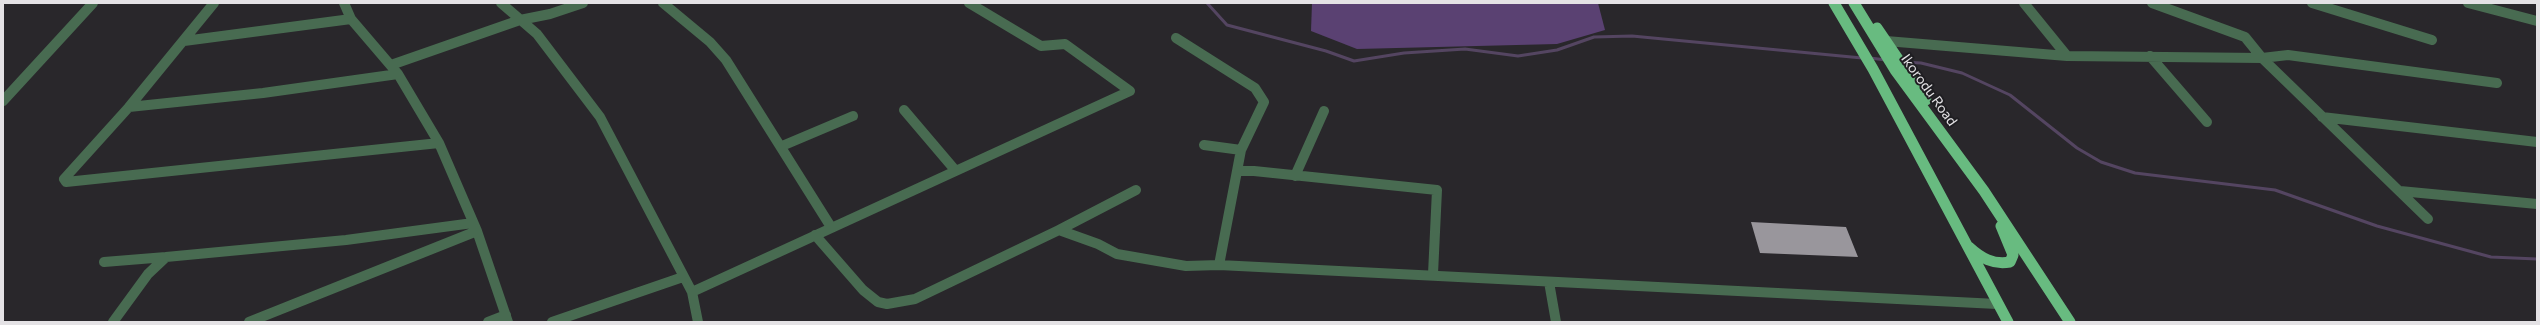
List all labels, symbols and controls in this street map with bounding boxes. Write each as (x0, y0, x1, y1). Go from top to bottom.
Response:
street label: Ikorodu Road (1897, 51, 1961, 129)

